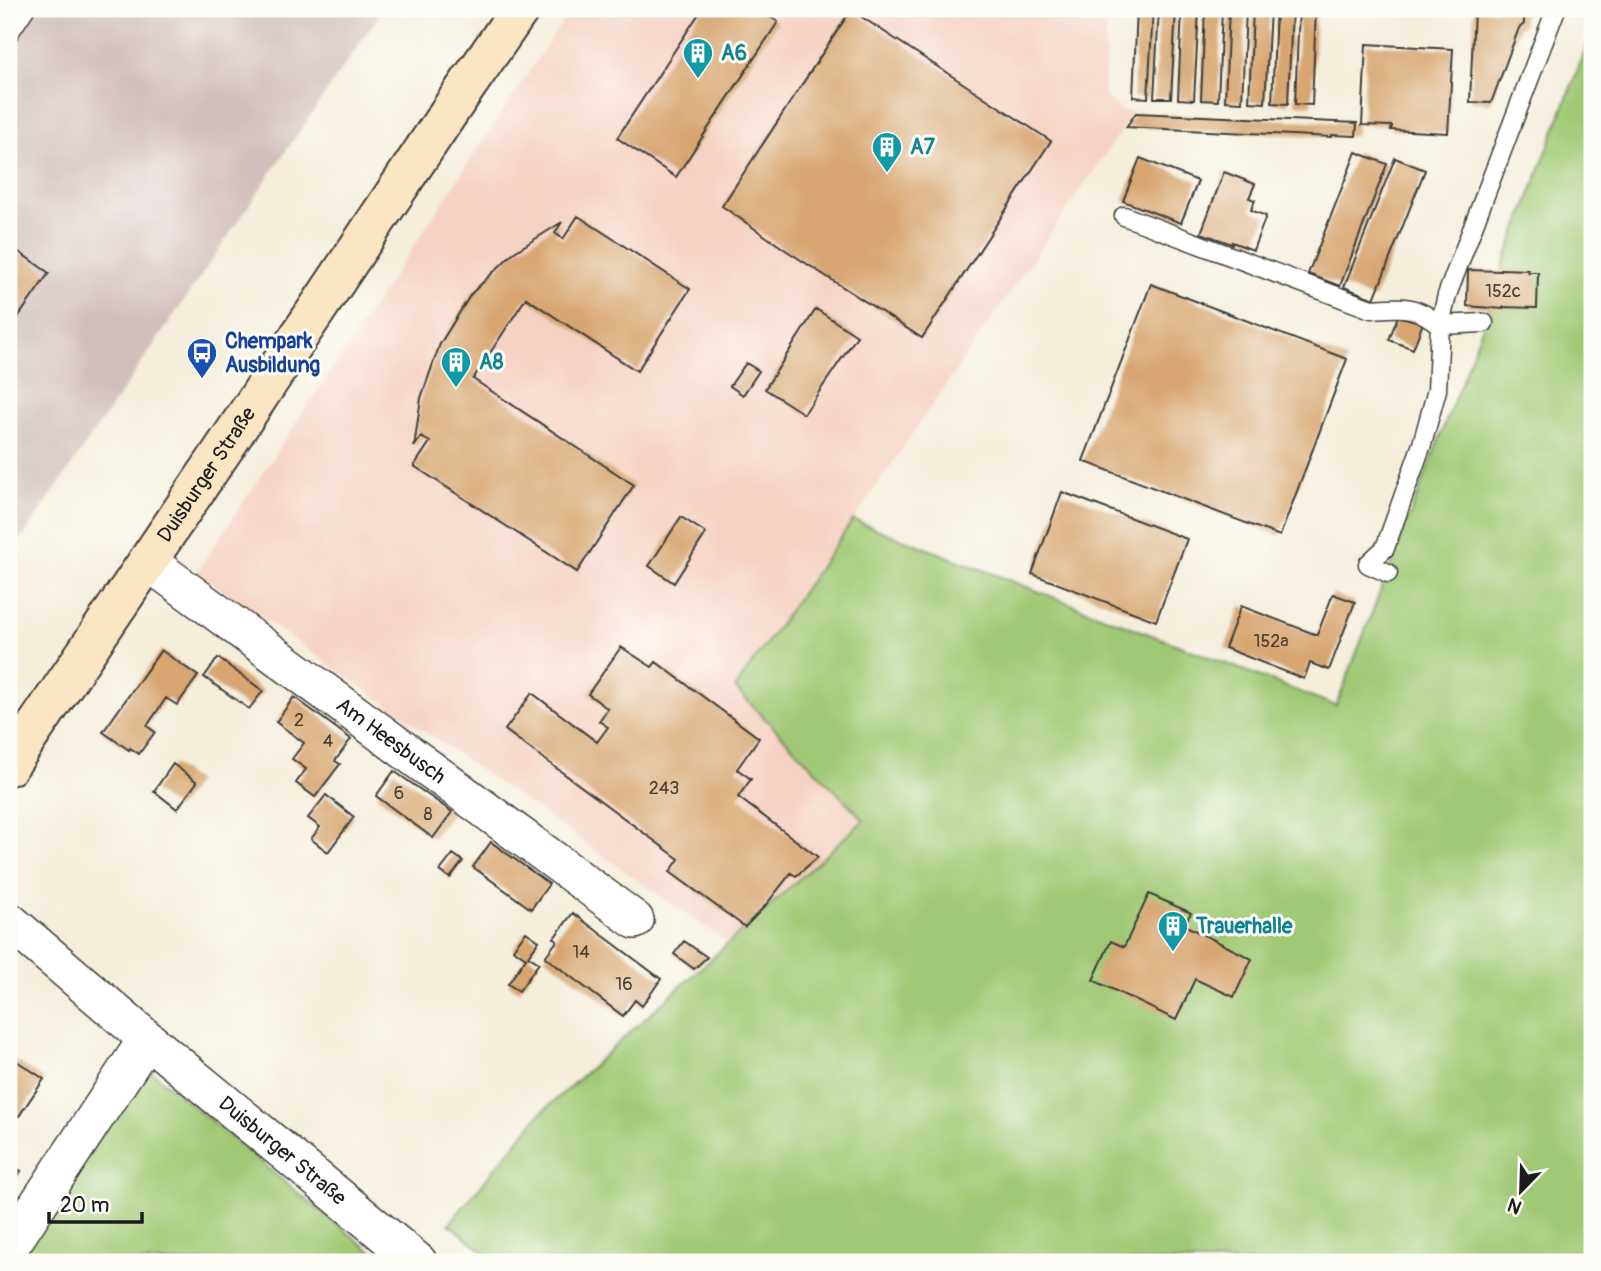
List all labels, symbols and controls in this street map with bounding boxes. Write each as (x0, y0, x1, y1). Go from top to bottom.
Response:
building icon: A6 (681, 36, 715, 80)
place label: A6 (721, 40, 747, 67)
building icon: A7 (870, 130, 904, 174)
place label: A7 (910, 134, 936, 161)
house number: 152c (1485, 280, 1521, 303)
place label: Chempark Ausbildung (225, 328, 321, 379)
bus stop icon: Chempark Ausbildung (185, 336, 219, 380)
building icon: A8 (439, 345, 473, 389)
place label: A8 (479, 349, 504, 376)
street label: Duisburger Straße (151, 401, 262, 548)
house number: 152a (1253, 630, 1289, 653)
street label: Am Heesbusch (330, 692, 451, 790)
house number: 2 (294, 709, 304, 732)
house number: 4 (323, 730, 334, 753)
house number: 243 (649, 777, 679, 800)
house number: 6 (394, 782, 404, 805)
house number: 8 (423, 803, 433, 826)
building icon: Trauerhalle (1156, 909, 1190, 953)
place label: Trauerhalle (1195, 913, 1293, 940)
house number: 14 (572, 941, 590, 964)
house number: 16 (615, 973, 633, 996)
street label: Duisburger Straße (213, 1090, 352, 1212)
north arrow (1486, 1156, 1556, 1226)
scale bar (49, 1180, 142, 1224)
text: 20 m (60, 1192, 109, 1219)
text: N (1504, 1192, 1525, 1219)

